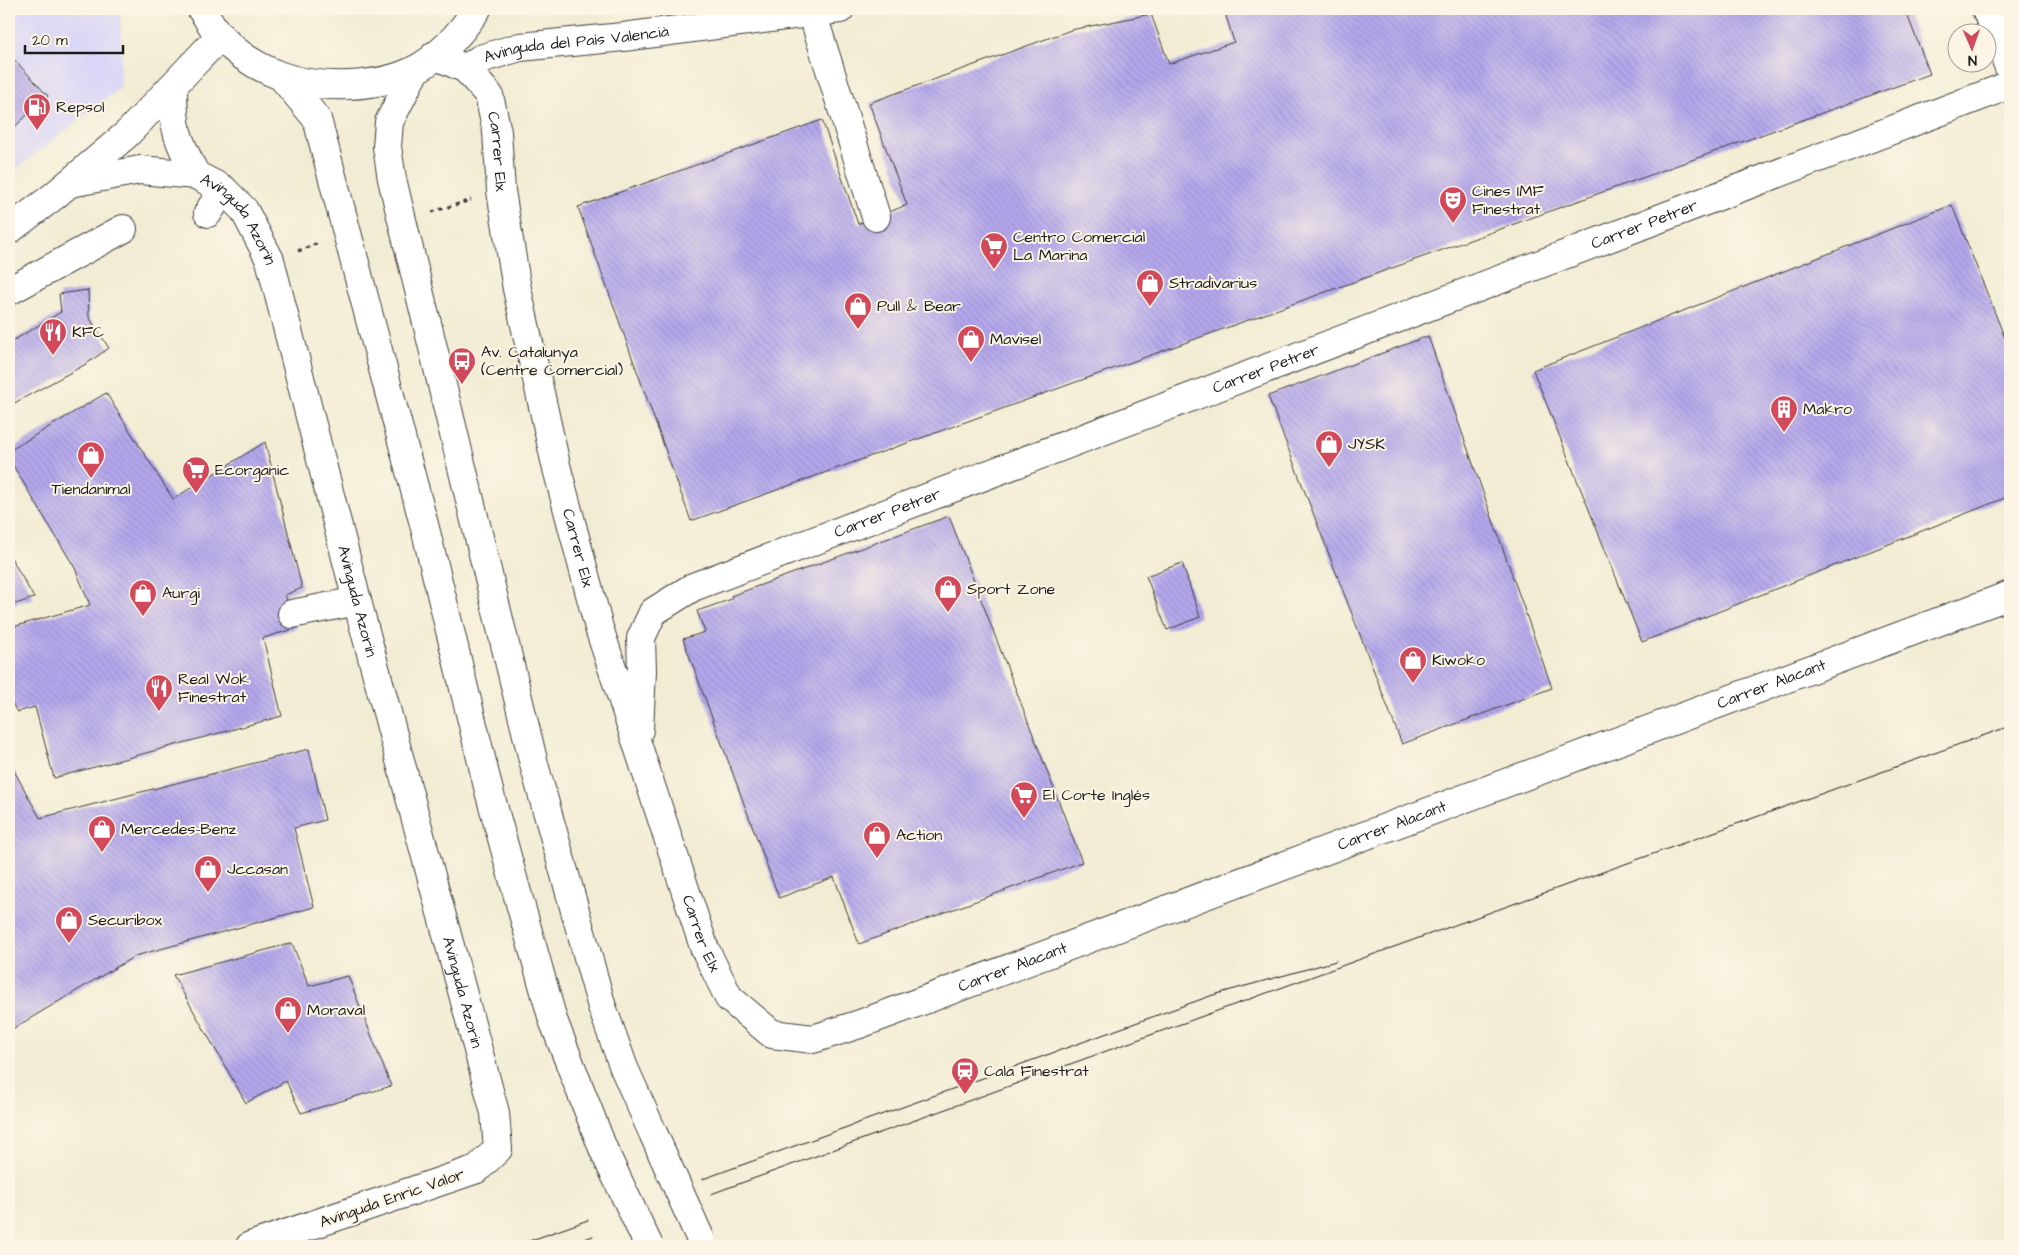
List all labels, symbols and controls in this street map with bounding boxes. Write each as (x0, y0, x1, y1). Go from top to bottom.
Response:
street label: Avinguda del País Valencià (481, 20, 670, 68)
scale bar (25, 22, 122, 54)
north arrow (1946, 22, 1996, 72)
text: 20 m (32, 30, 68, 51)
text: N (1967, 50, 1977, 70)
fuel station icon: Repsol (22, 92, 52, 131)
place label: Repsol (56, 96, 105, 118)
street label: Carrer Elx (482, 109, 512, 193)
street label: Avinguda Azorin (197, 168, 282, 267)
place label: Cines IMF Finestrat (1472, 180, 1544, 220)
theatre icon: Cines IMF Finestrat (1438, 185, 1468, 224)
street label: Carrer Petrer (1588, 194, 1701, 255)
place label: Centro Comercial La Marina (1013, 226, 1145, 266)
supermarket icon: Centro Comercial La Marina (979, 231, 1009, 270)
shop icon: Stradivarius (1135, 268, 1165, 307)
place label: Stradivarius (1169, 272, 1257, 294)
shop icon: Pull & Bear (843, 291, 873, 330)
place label: Pull & Bear (877, 295, 961, 317)
restaurant icon: KFC (38, 317, 68, 356)
place label: KFC (72, 321, 104, 343)
shop icon: Mavisel (956, 324, 986, 363)
place label: Mavisel (990, 328, 1041, 350)
street label: Carrer Petrer (1209, 338, 1323, 399)
place label: Av. Catalunya (Centre Comercial) (481, 341, 624, 381)
bus stop icon: Av. Catalunya (Centre Comercial) (447, 346, 477, 385)
building icon: Makro (1769, 394, 1799, 433)
place label: Makro (1803, 398, 1852, 420)
shop icon: JYSK (1314, 429, 1344, 468)
place label: JYSK (1348, 433, 1385, 455)
shop icon: Tiendanimal (76, 440, 106, 479)
supermarket icon: Ecorganic (181, 455, 211, 494)
place label: Ecorganic (215, 459, 289, 482)
place label: Tiendanimal (52, 478, 130, 500)
street label: Carrer Petrer (831, 482, 944, 543)
street label: Carrer Elx (557, 506, 599, 590)
street label: Avinguda Azorin (332, 543, 383, 659)
shop icon: Sport Zone (933, 574, 963, 613)
shop icon: Aurgi (128, 578, 158, 617)
place label: Sport Zone (967, 578, 1055, 600)
place label: Aurgi (162, 582, 200, 605)
shop icon: Kiwoko (1398, 645, 1428, 684)
place label: Kiwoko (1432, 649, 1485, 671)
street label: Carrer Alacant (1714, 653, 1829, 714)
place label: Real Wok Finestrat (178, 668, 249, 708)
restaurant icon: Real Wok Finestrat (144, 673, 174, 712)
supermarket icon: El Corte Inglés (1009, 780, 1039, 819)
place label: El Corte Inglés (1043, 784, 1150, 807)
street label: Carrer Alacant (1334, 795, 1450, 856)
shop icon: Mercedes-Benz (87, 814, 117, 853)
place label: Mercedes-Benz (121, 818, 236, 840)
shop icon: Action (862, 820, 892, 859)
place label: Action (896, 824, 942, 846)
shop icon: Jccasan (193, 854, 223, 893)
place label: Jccasan (227, 858, 288, 880)
street label: Carrer Elx (677, 892, 726, 976)
shop icon: Securibox (54, 905, 84, 944)
place label: Securibox (88, 909, 162, 931)
street label: Avinguda Azorin (437, 934, 488, 1050)
street label: Carrer Alacant (955, 937, 1071, 997)
shop icon: Moraval (273, 995, 303, 1034)
place label: Moraval (307, 999, 365, 1021)
station icon: Cala Finestrat (950, 1056, 980, 1095)
place label: Cala Finestrat (984, 1060, 1089, 1082)
street label: Avinguda Enric Valor (317, 1163, 468, 1234)

